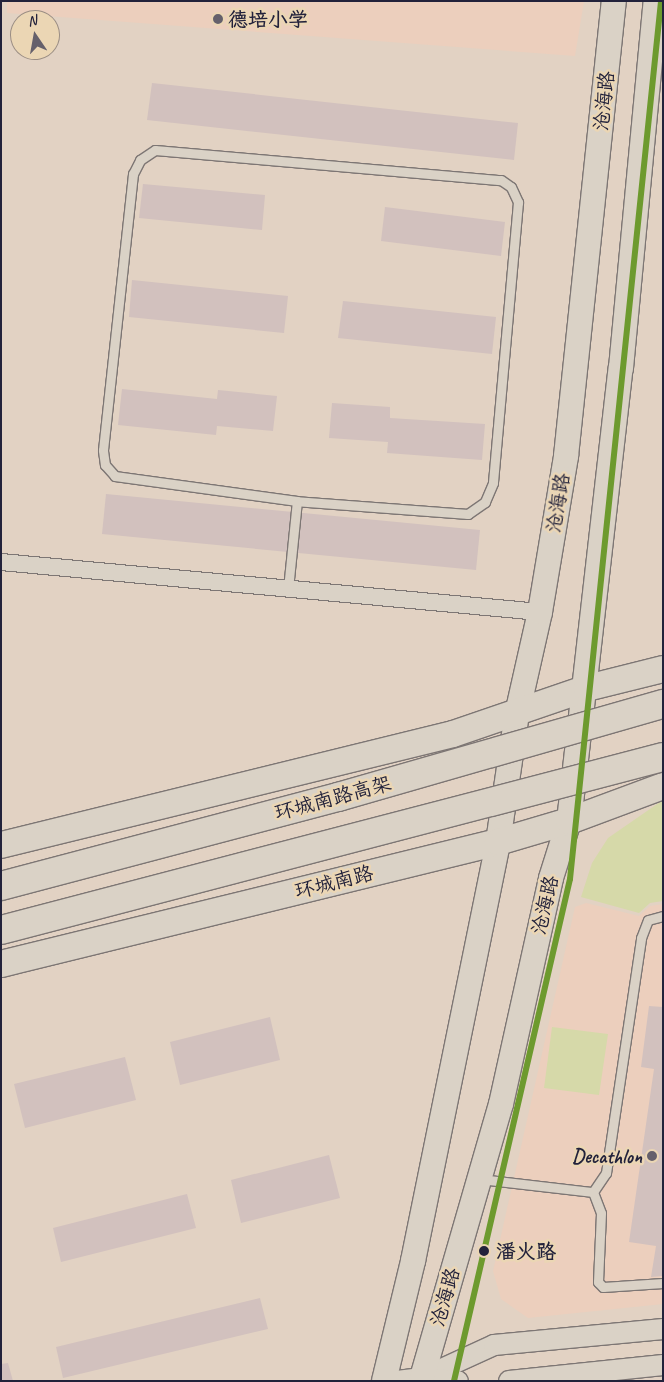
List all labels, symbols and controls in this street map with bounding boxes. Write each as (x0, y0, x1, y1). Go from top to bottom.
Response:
place label: 德培小学 (228, 7, 308, 31)
north arrow (10, 10, 60, 60)
text: N (26, 12, 38, 30)
marker: 德培小学 (212, 13, 224, 25)
street label: 沧海路 (589, 70, 619, 132)
street label: 沧海路 (541, 471, 575, 535)
street label: 环城南路高架 (272, 771, 394, 825)
street label: 环城南路 (292, 861, 376, 903)
street label: 沧海路 (527, 873, 563, 937)
place label: Decathlon (572, 1144, 642, 1168)
marker: Decathlon (646, 1150, 658, 1162)
place label: 潘火路 (496, 1239, 556, 1263)
marker: 潘火路 (476, 1243, 492, 1259)
street label: 沧海路 (425, 1265, 465, 1329)

